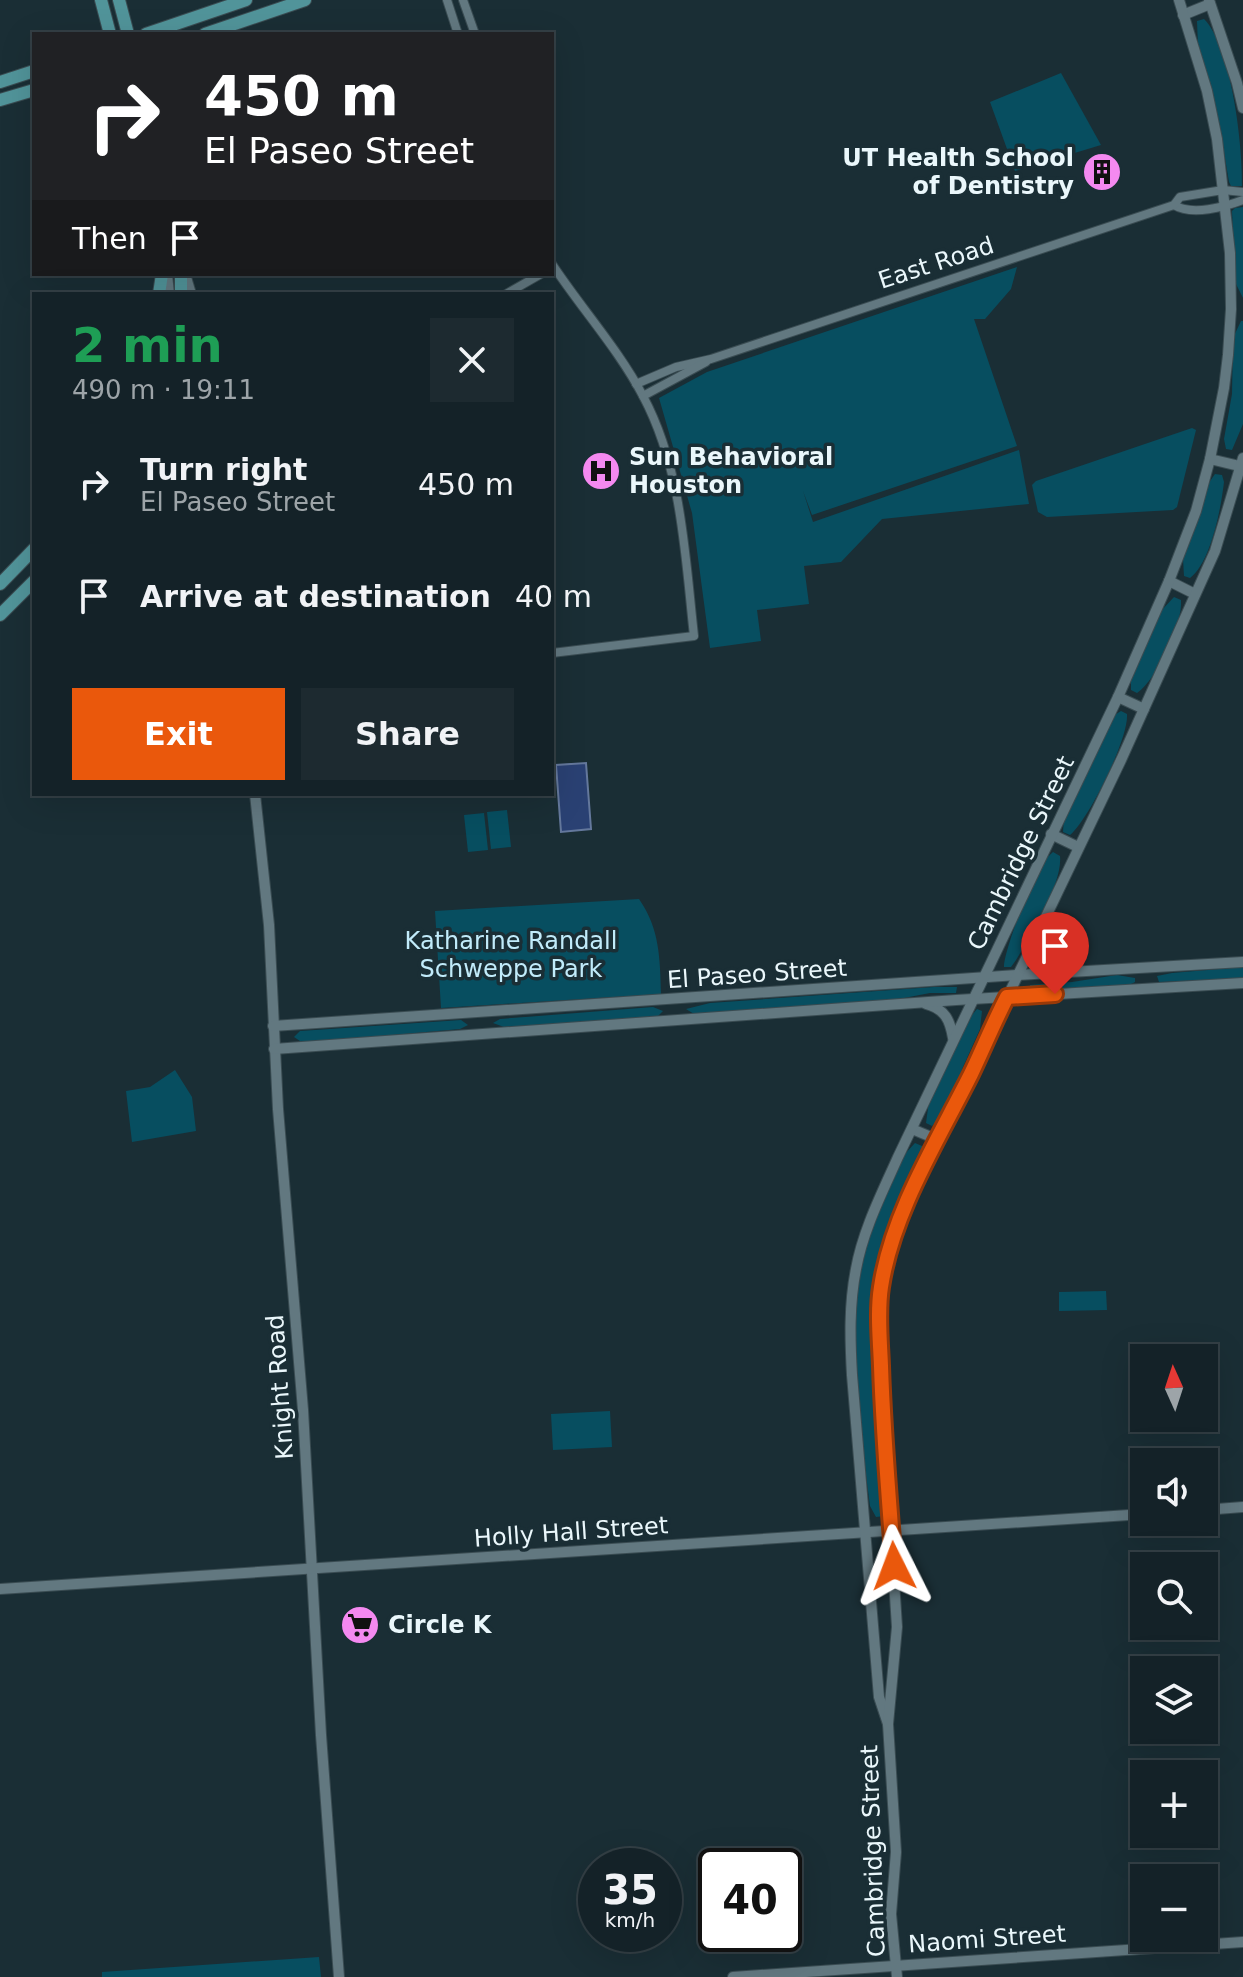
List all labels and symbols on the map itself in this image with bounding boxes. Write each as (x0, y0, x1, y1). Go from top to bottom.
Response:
place label: UT Health School of Dentistry (842, 144, 1074, 200)
building icon: UT Health School of Dentistry (1081, 151, 1123, 193)
street label: East Road (875, 231, 997, 295)
place label: Sun Behavioral Houston (629, 443, 833, 499)
hospital icon: Sun Behavioral Houston (580, 450, 622, 492)
street label: Cambridge Street (962, 751, 1080, 955)
pin (1021, 912, 1089, 994)
park label: Katharine Randall Schweppe Park (405, 927, 617, 983)
street label: El Paseo Street (666, 954, 848, 994)
street label: Knight Road (261, 1314, 299, 1460)
north arrow (1130, 1344, 1218, 1432)
street label: Holly Hall Street (473, 1511, 669, 1553)
position arrow (852, 1524, 936, 1608)
supermarket icon: Circle K (339, 1604, 381, 1646)
place label: Circle K (388, 1611, 493, 1639)
street label: Cambridge Street (855, 1744, 891, 1958)
speed limit sign: 40 (698, 1848, 802, 1952)
street label: Naomi Street (907, 1920, 1067, 1958)

